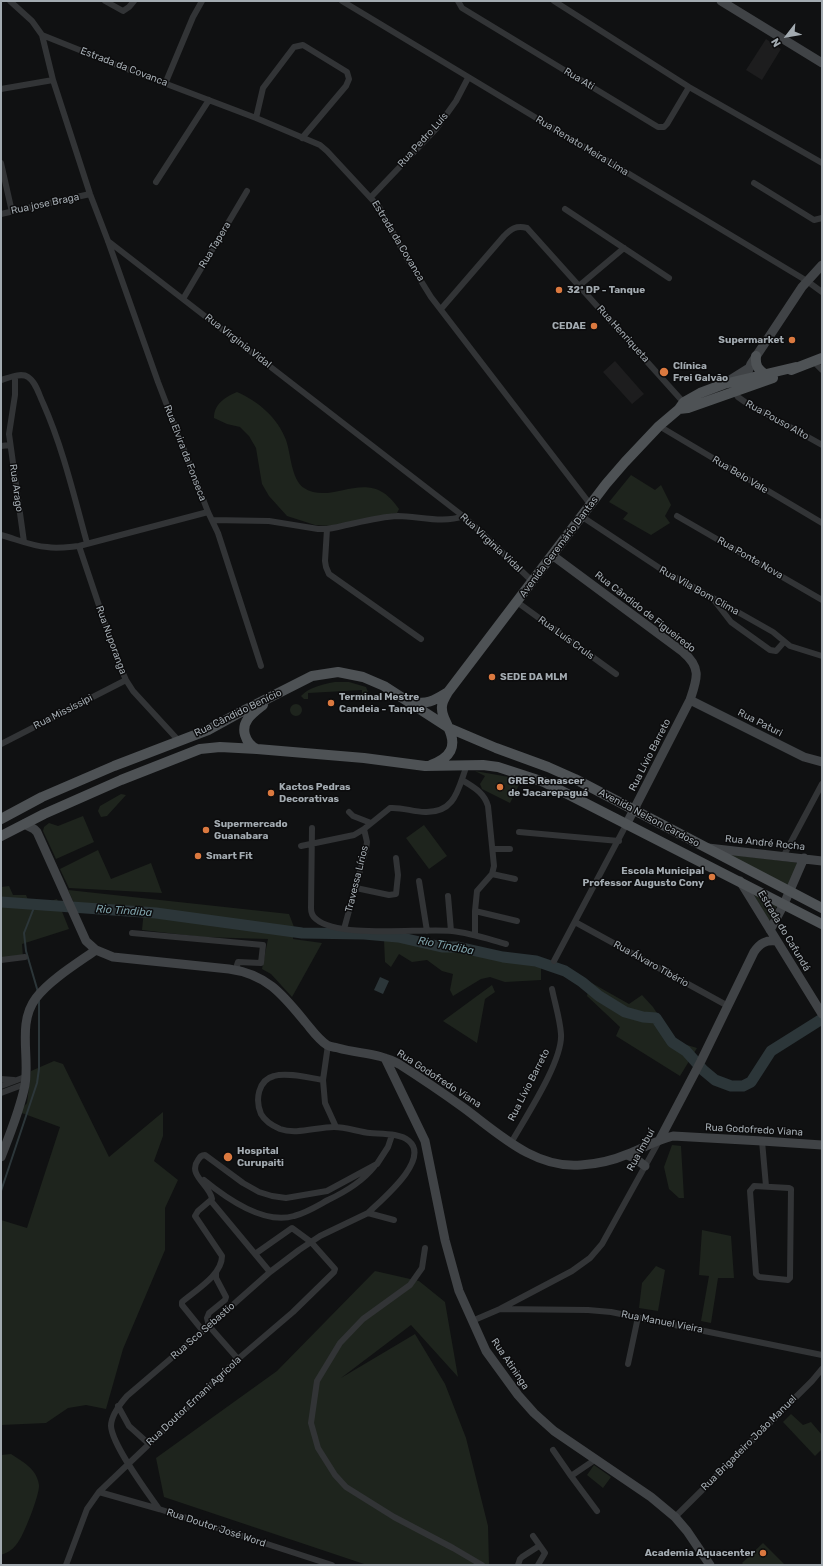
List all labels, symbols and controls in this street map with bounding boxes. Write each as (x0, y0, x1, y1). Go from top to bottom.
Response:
north arrow (767, 16, 807, 56)
text: N (769, 36, 784, 49)
street label: Estrada da Covanca (79, 45, 169, 89)
street label: Rua Ati (562, 65, 596, 93)
street label: Rua Pedro Luís (395, 110, 451, 170)
street label: Rua Renato Meira Lima (533, 113, 631, 179)
street label: Rua jose Braga (10, 191, 80, 217)
street label: Estrada da Covanca (369, 198, 427, 284)
street label: Rua Tapera (197, 220, 233, 270)
place label: 32ª DP - Tanque (567, 284, 645, 296)
marker: 32ª DP - Tanque (554, 285, 564, 295)
street label: Rua Henriqueta (594, 303, 652, 365)
street label: Rua Virginia Vidal (202, 311, 274, 371)
place label: CEDAE (552, 320, 586, 332)
marker: CEDAE (589, 321, 599, 331)
place label: Supermarket (718, 334, 784, 346)
marker: Supermarket (787, 335, 797, 345)
place label: Clínica Frei Galvão (673, 360, 728, 384)
marker: Clínica Frei Galvão (658, 366, 670, 378)
street label: Rua Pouso Alto (743, 398, 811, 442)
street label: Rua Elvira da Fonseca (161, 403, 209, 503)
street label: Rua Belo Vale (710, 454, 770, 496)
street label: Rua Arago (7, 463, 25, 513)
street label: Avenida Geremário Dantas (517, 494, 601, 600)
street label: Rua Virginia Vidal (457, 511, 525, 575)
street label: Rua Ponte Nova (715, 534, 785, 582)
street label: Rua Vila Bom Clima (657, 564, 741, 618)
street label: Rua Cândido de Figueiredo (592, 569, 698, 655)
street label: Rua Nuporanga (93, 604, 129, 676)
street label: Rua Luís Cruls (536, 614, 596, 662)
place label: SEDE DA MLM (500, 671, 568, 683)
marker: SEDE DA MLM (487, 672, 497, 682)
street label: Rua Cândido Benício (192, 687, 284, 739)
place label: Terminal Mestre Candeia - Tanque (339, 691, 425, 714)
street label: Rua Mississipi (32, 692, 94, 732)
marker: Terminal Mestre Candeia - Tanque (326, 698, 336, 708)
street label: Rua Paturi (736, 707, 784, 739)
street label: Rua Lívio Barreto (627, 717, 673, 793)
place label: GRES Renascer de Jacarepaguá (508, 775, 588, 798)
place label: Kactos Pedras Decorativas (279, 781, 351, 804)
marker: GRES Renascer de Jacarepaguá (495, 782, 505, 792)
street label: Avenida Nelson Cardoso (597, 786, 701, 850)
marker: Kactos Pedras Decorativas (266, 788, 276, 798)
place label: Supermercado Guanabara (214, 818, 288, 842)
marker: Supermercado Guanabara (201, 825, 211, 835)
street label: Rua André Rocha (724, 833, 806, 853)
street label: Travessa Lírios (343, 844, 371, 914)
place label: Smart Fit (206, 850, 253, 862)
marker: Smart Fit (193, 851, 203, 861)
place label: Escola Municipal Professor Augusto Cony (583, 865, 704, 888)
marker: Escola Municipal Professor Augusto Cony (707, 872, 717, 882)
street label: Estrada do Cafundá (755, 889, 813, 973)
water label: Rio Tindiba (95, 902, 153, 920)
water label: Rio Tindiba (417, 934, 475, 958)
street label: Rua Álvaro Tibério (611, 938, 691, 990)
street label: Rua Godofredo Viana (395, 1047, 483, 1111)
street label: Rua Lívio Barreto (506, 1047, 552, 1123)
street label: Rua Godofredo Viana (705, 1121, 803, 1139)
street label: Rua Imbuí (624, 1127, 658, 1173)
place label: Hospital Curupaiti (237, 1145, 284, 1168)
marker: Hospital Curupaiti (222, 1151, 234, 1163)
street label: Rua Sco Sebastio (169, 1300, 237, 1362)
street label: Rua Manuel Vieira (620, 1308, 704, 1336)
street label: Rua Atininga (488, 1336, 532, 1392)
street label: Rua Doutor Ernani Agrícola (144, 1354, 244, 1448)
street label: Rua Brigadeiro João Manuel (699, 1393, 799, 1493)
street label: Rua Doutor José Word (165, 1506, 267, 1550)
place label: Academia Aquacenter (645, 1547, 755, 1559)
marker: Academia Aquacenter (758, 1548, 768, 1558)

